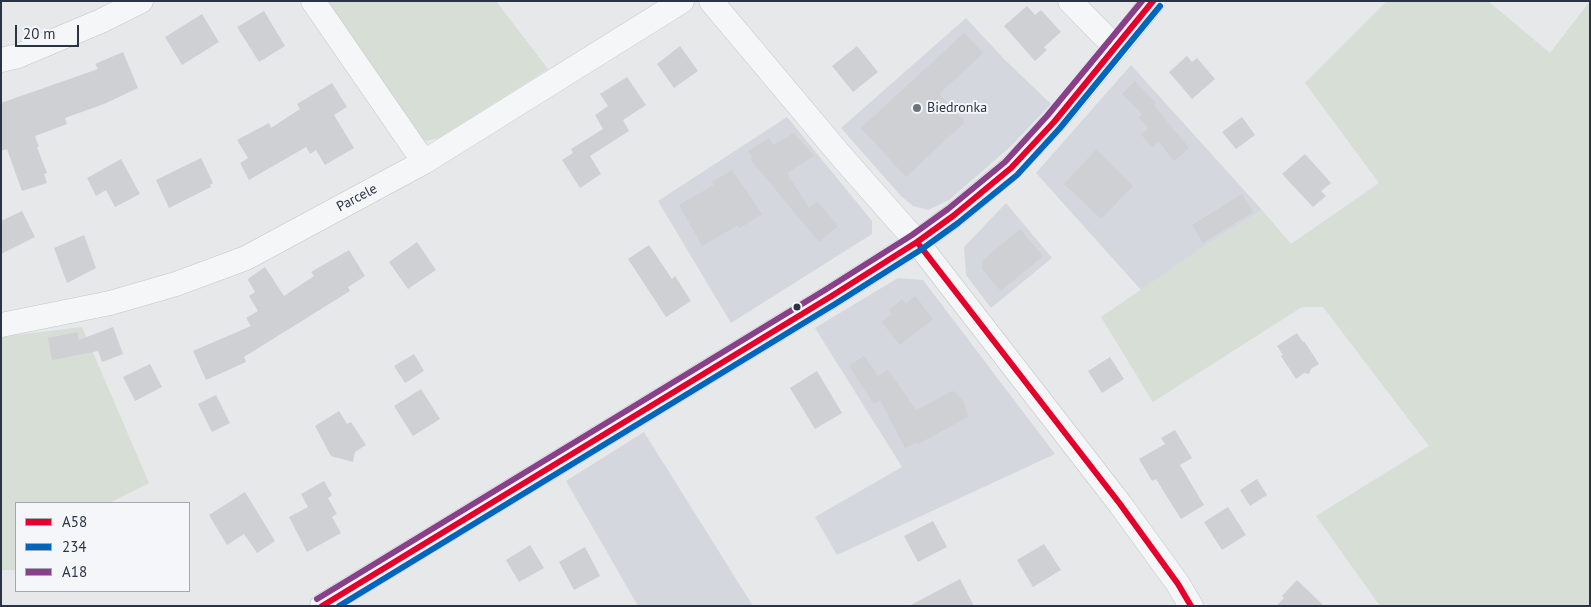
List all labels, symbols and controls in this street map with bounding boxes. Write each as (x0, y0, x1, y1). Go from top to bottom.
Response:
scale bar (18, 15, 81, 47)
text: 20 m (23, 24, 56, 43)
place label: Biedronka (927, 100, 987, 116)
marker: Biedronka (911, 102, 923, 114)
street label: Parcele (334, 180, 380, 216)
unlabelled marker (792, 302, 802, 312)
legend (15, 502, 190, 592)
text: A58 (62, 512, 87, 531)
text: 234 (62, 537, 87, 556)
text: A18 (62, 562, 87, 581)

